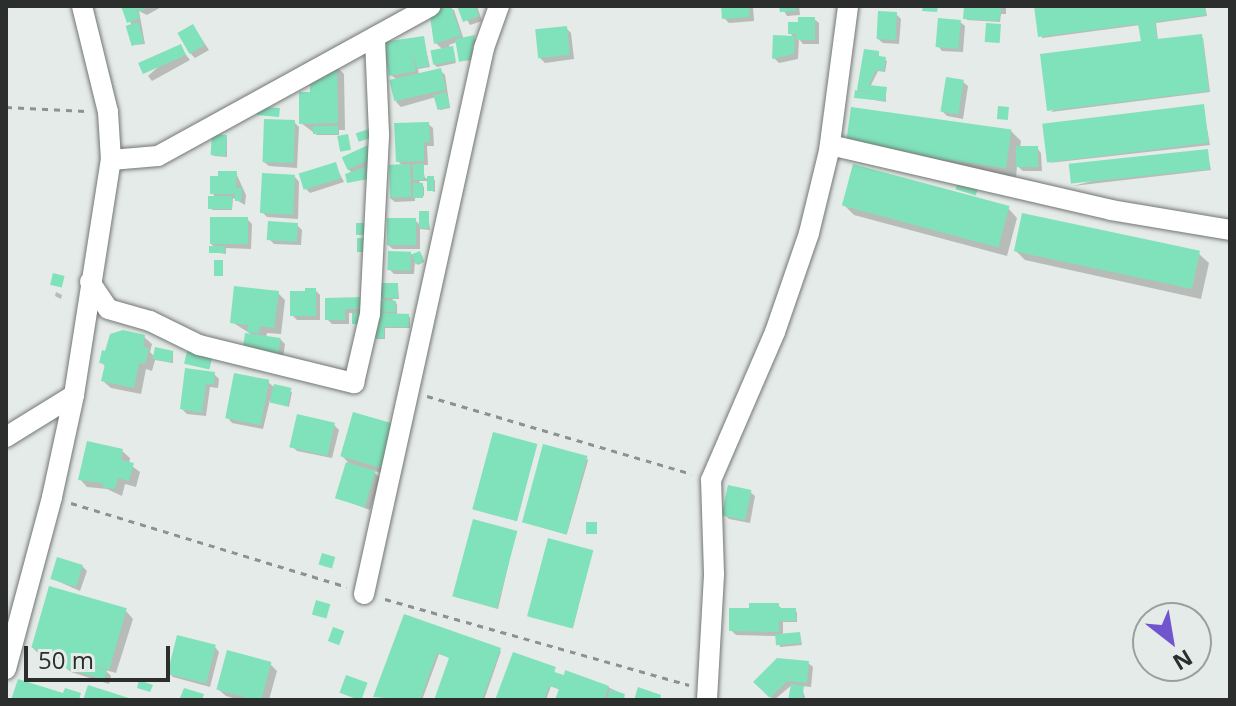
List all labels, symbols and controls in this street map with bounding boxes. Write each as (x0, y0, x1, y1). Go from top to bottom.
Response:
north arrow (1132, 602, 1212, 682)
scale bar (28, 630, 174, 680)
text: 50 m (38, 643, 94, 676)
text: N (1168, 643, 1199, 678)

